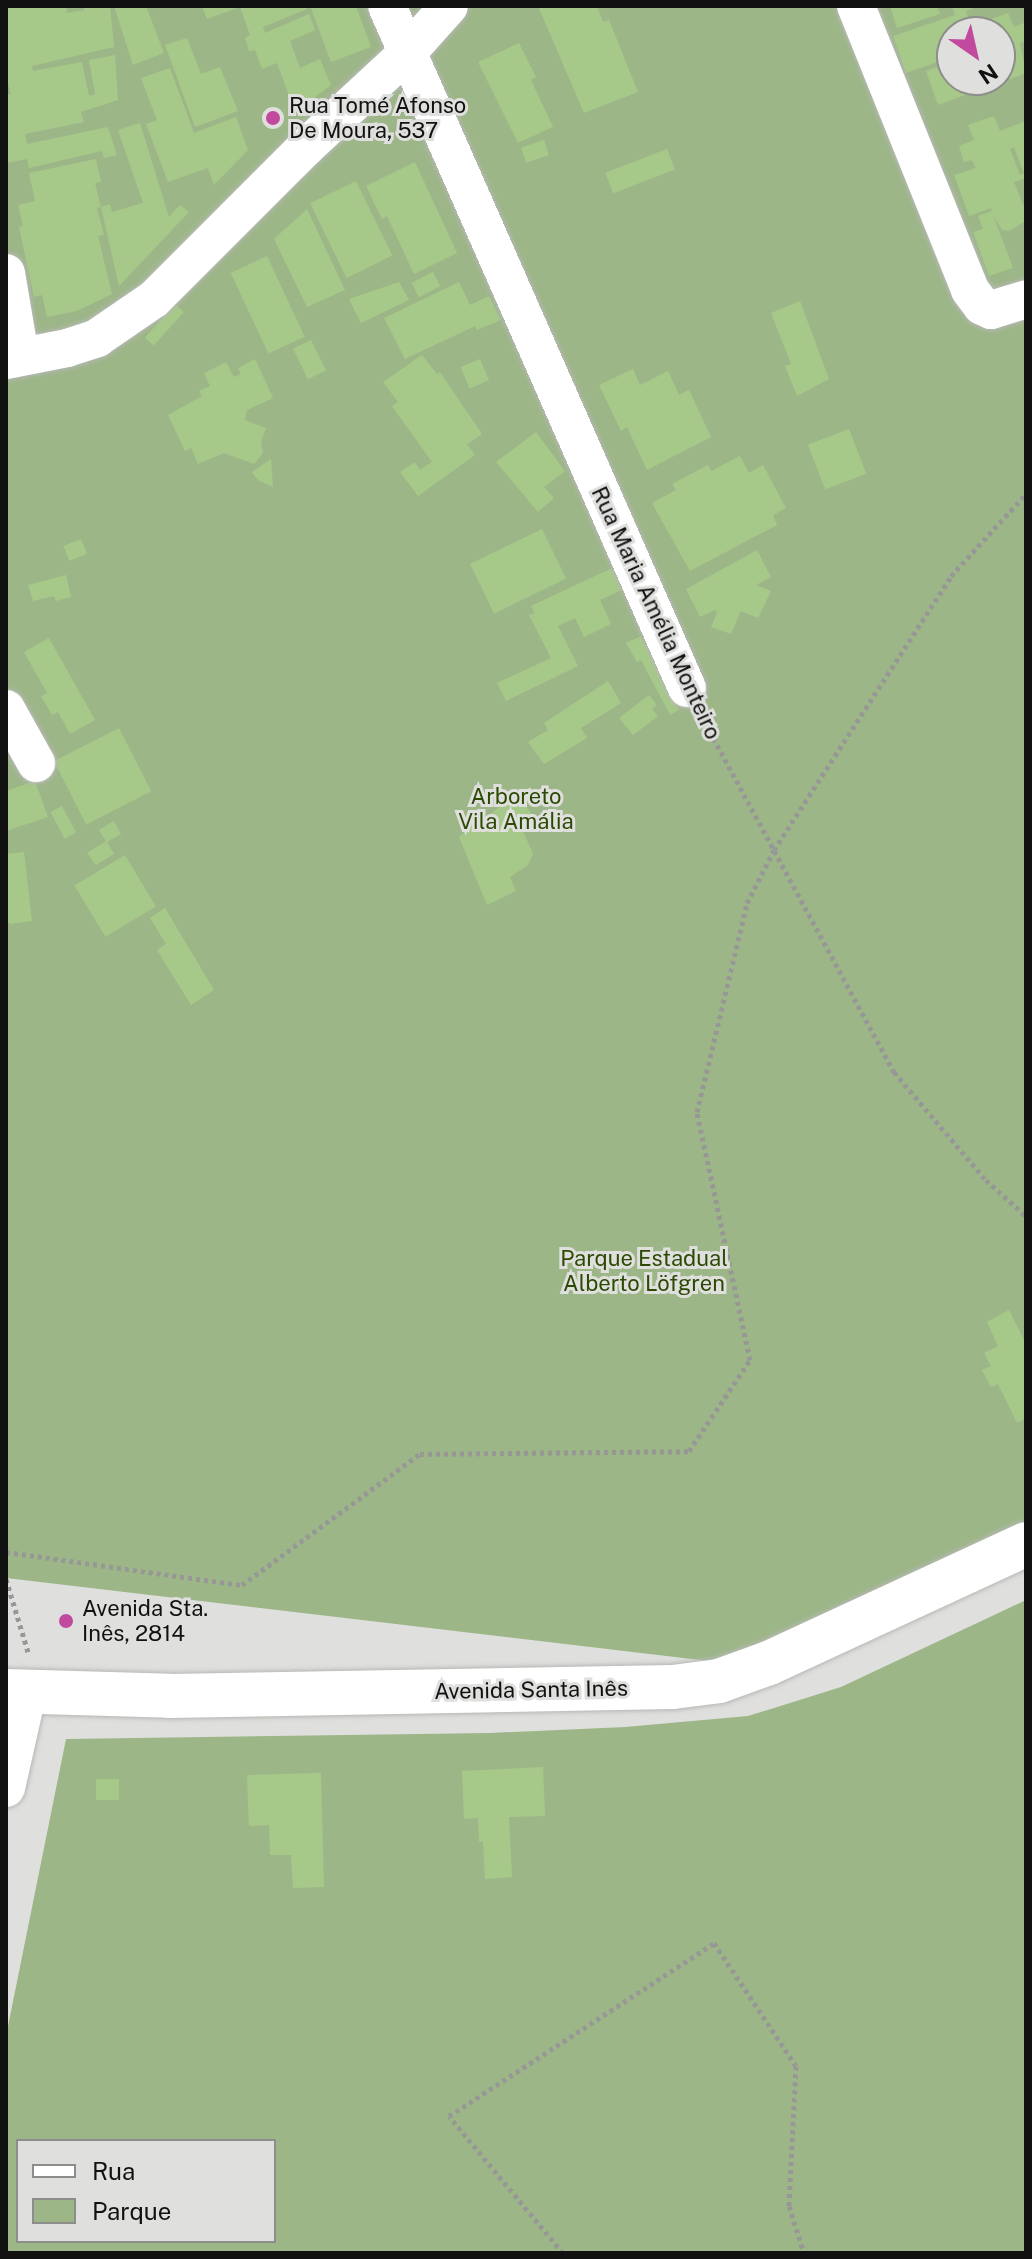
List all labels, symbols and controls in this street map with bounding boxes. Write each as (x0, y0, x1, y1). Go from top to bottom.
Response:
north arrow (936, 16, 1016, 96)
text: N (974, 59, 1003, 90)
place label: Rua Tomé Afonso De Moura, 537 (289, 92, 466, 144)
marker: Rua Tomé Afonso De Moura, 537 (264, 109, 282, 127)
street label: Rua Maria Amélia Monteiro (586, 482, 726, 744)
park label: Arboreto Vila Amália (458, 783, 574, 834)
park label: Parque Estadual Alberto Löfgren (560, 1245, 728, 1296)
place label: Avenida Sta. Inês, 2814 (82, 1595, 208, 1646)
marker: Avenida Sta. Inês, 2814 (57, 1612, 75, 1630)
street label: Avenida Santa Inês (434, 1675, 628, 1705)
legend (16, 2139, 276, 2243)
text: Rua (92, 2157, 135, 2185)
text: Parque (92, 2197, 171, 2225)

